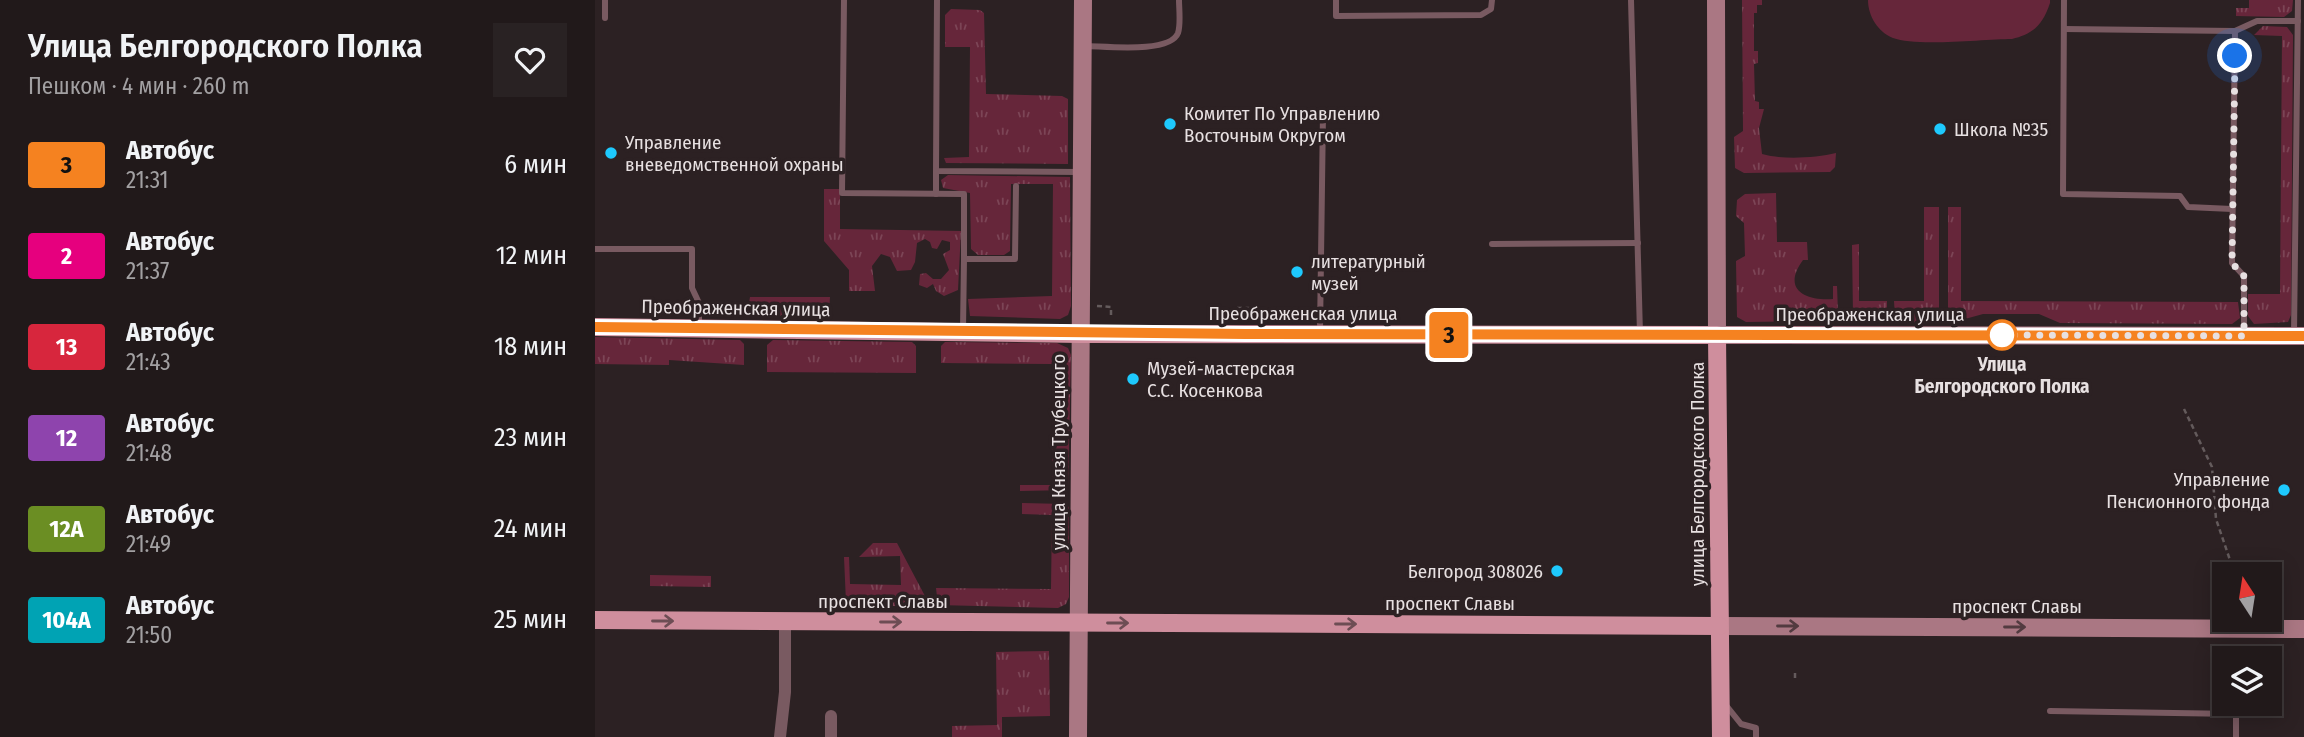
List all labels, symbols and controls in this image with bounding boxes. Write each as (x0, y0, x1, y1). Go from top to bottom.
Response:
button: heart (493, 23, 567, 97)
text: Улица Белгородского Полка (28, 26, 423, 66)
your location (2217, 38, 2252, 73)
text: Пешком · 4 мин · 260 m (28, 72, 249, 100)
place label: Комитет По Управлению Восточным Округом (1184, 102, 1380, 147)
marker: Комитет По Управлению Восточным Округом (1162, 116, 1178, 132)
place label: Школа №35 (1954, 118, 2048, 141)
marker: Школа №35 (1932, 121, 1948, 137)
place label: Управление вневедомственной охраны (624, 131, 844, 176)
text: Автобус (126, 135, 214, 166)
marker: Управление вневедомственной охраны (603, 145, 619, 161)
text: 6 мин (504, 149, 567, 180)
text: 3 (61, 151, 72, 179)
text: 21:31 (126, 166, 168, 194)
text: Автобус (126, 226, 214, 257)
text: 12 мин (496, 240, 567, 271)
text: 2 (61, 242, 72, 270)
place label: литературный музей (1311, 250, 1426, 295)
text: 21:37 (126, 257, 169, 285)
marker: литературный музей (1289, 264, 1305, 280)
street label: Преображенская улица (641, 295, 831, 321)
street label: Преображенская улица (1208, 302, 1398, 325)
street label: Преображенская улица (1775, 303, 1965, 326)
line badge: 3 (1426, 312, 1472, 358)
text: Автобус (126, 317, 214, 348)
marker: Улица Белгородского Полка (1987, 320, 2017, 350)
text: 3 (1443, 321, 1455, 349)
text: 18 мин (494, 331, 567, 362)
text: 13 (56, 333, 77, 361)
text: 21:43 (126, 348, 171, 376)
place label: Улица Белгородского Полка (1914, 353, 2090, 398)
street label: улица Князя Трубецкого (1047, 354, 1070, 550)
place label: Музей-мастерская С.С. Косенкова (1147, 357, 1295, 402)
street label: улица Белгородского Полка (1686, 362, 1709, 586)
marker: Музей-мастерская С.С. Косенкова (1125, 371, 1141, 387)
text: Автобус (126, 408, 214, 439)
text: 23 мин (494, 422, 567, 453)
text: 12 (56, 424, 77, 452)
text: 21:48 (126, 439, 172, 467)
place label: Управление Пенсионного фонда (2106, 468, 2270, 513)
marker: Управление Пенсионного фонда (2276, 482, 2292, 498)
text: Автобус (126, 499, 214, 530)
text: 24 мин (494, 513, 567, 544)
text: 12А (49, 515, 84, 543)
text: 21:49 (126, 530, 171, 558)
place label: Белгород 308026 (1408, 560, 1543, 583)
north arrow (2212, 562, 2282, 632)
map controls (2212, 562, 2282, 716)
marker: Белгород 308026 (1549, 563, 1565, 579)
text: Автобус (126, 590, 214, 621)
street label: проспект Славы (818, 590, 948, 613)
street label: проспект Славы (1385, 592, 1515, 615)
street label: проспект Славы (1952, 595, 2082, 618)
text: 25 мин (494, 604, 567, 635)
text: 104А (42, 606, 91, 634)
one-way arrow (651, 614, 674, 628)
one-way arrow (879, 615, 902, 629)
one-way arrow (1106, 616, 1129, 630)
one-way arrow (1334, 617, 1357, 631)
one-way arrow (1776, 619, 1799, 633)
one-way arrow (2003, 620, 2026, 634)
text: 21:50 (126, 621, 172, 649)
button: layers (2212, 646, 2282, 716)

